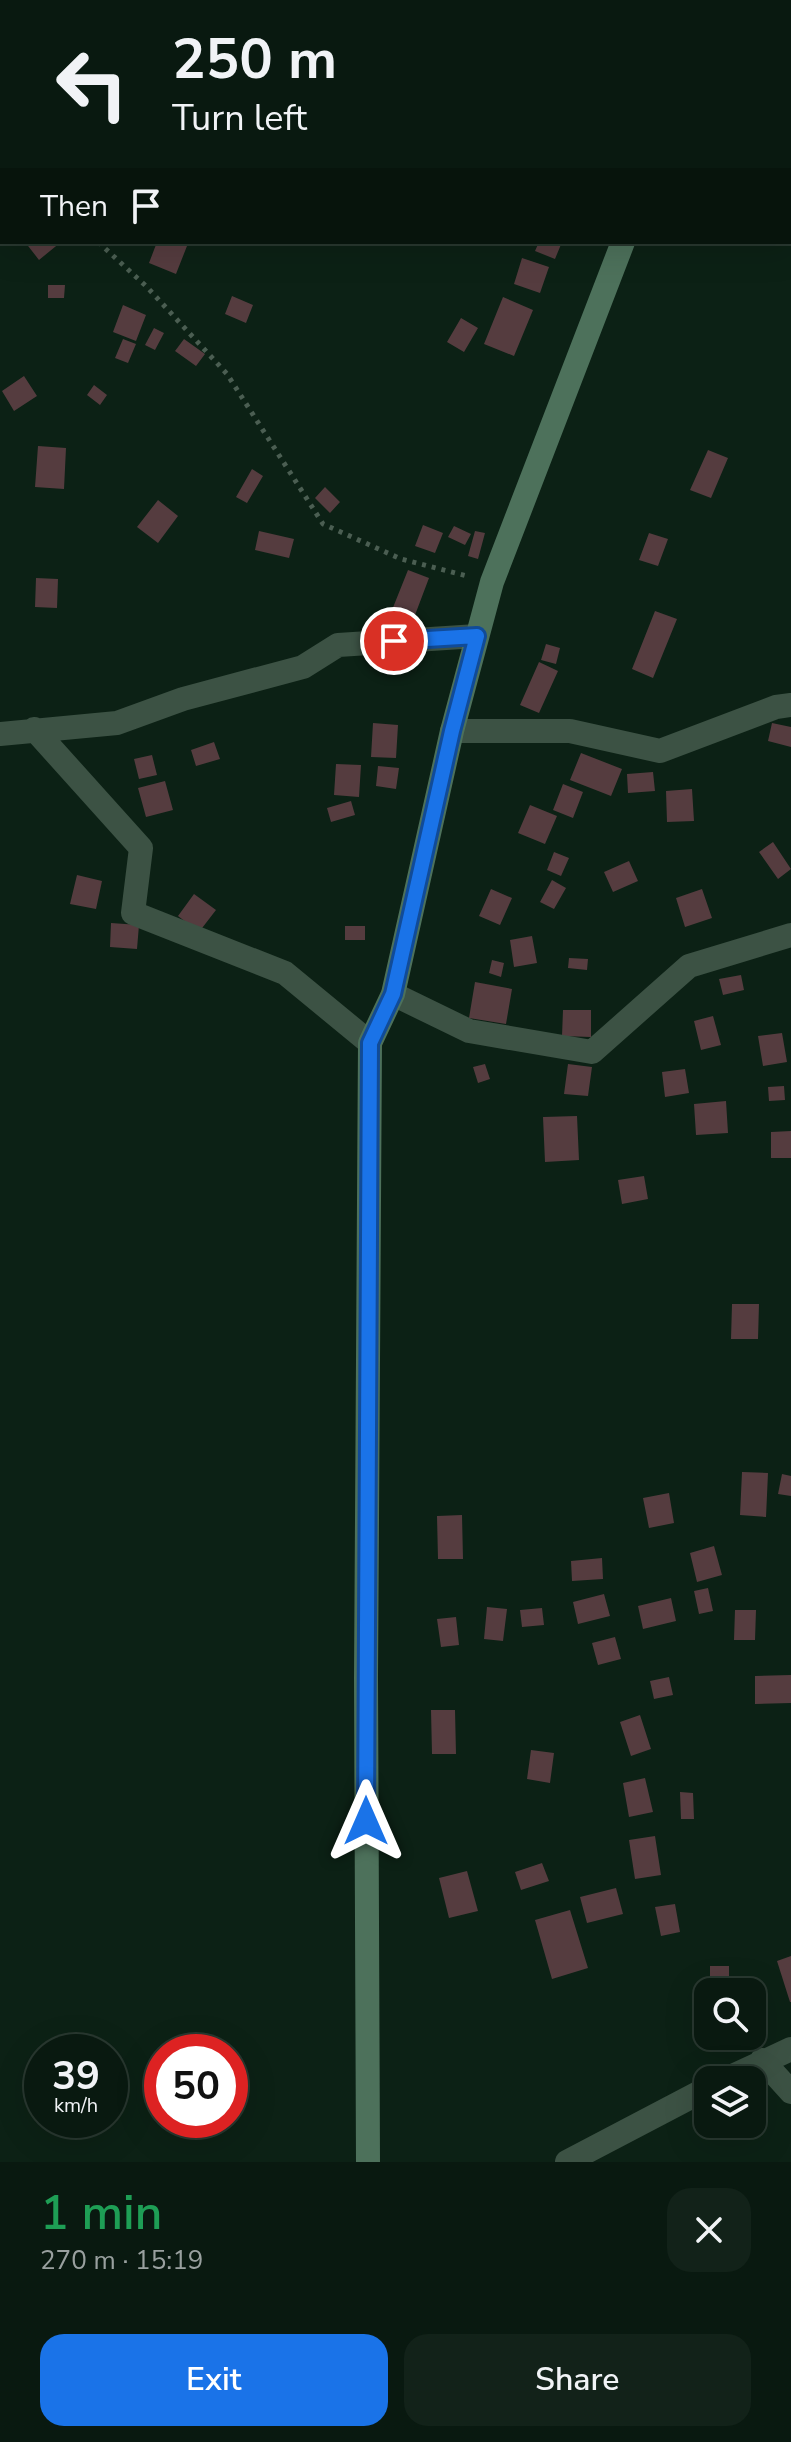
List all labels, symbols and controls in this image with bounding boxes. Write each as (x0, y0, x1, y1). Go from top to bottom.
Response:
text: 250 m (172, 21, 337, 98)
icon: left (40, 32, 144, 136)
text: Turn left (172, 94, 307, 143)
icon: arrive (124, 184, 168, 228)
text: Then (40, 186, 108, 227)
pin (360, 607, 428, 675)
icon: arrive (372, 619, 416, 663)
position arrow (324, 1779, 408, 1863)
map controls (694, 1978, 766, 2138)
button: search (694, 1978, 766, 2050)
speed limit sign: 50 (144, 2034, 248, 2138)
text: 39 (52, 2049, 100, 2103)
button: layers (694, 2066, 766, 2138)
text: km/h (54, 2092, 98, 2119)
text: 1 min (40, 2180, 162, 2246)
button: close (667, 2188, 751, 2272)
text: 270 m · 15:19 (40, 2243, 203, 2278)
button: Exit (40, 2334, 388, 2426)
button: Share (404, 2334, 751, 2426)

